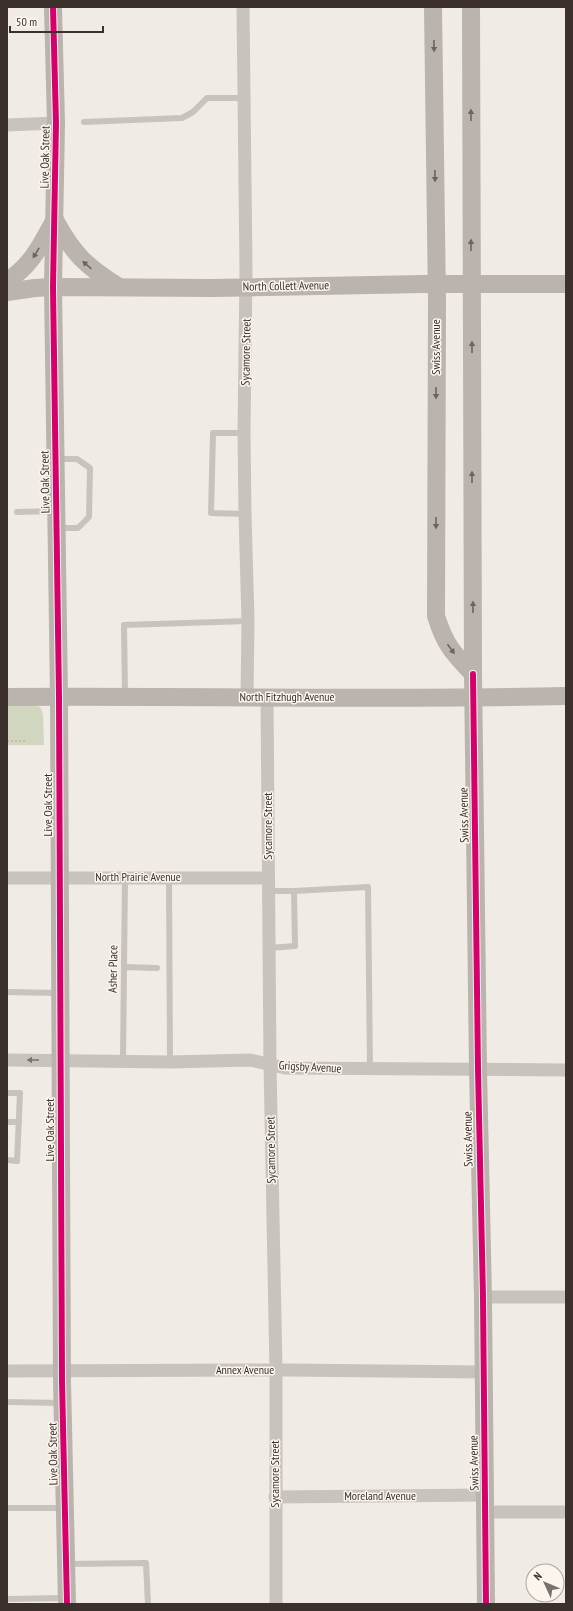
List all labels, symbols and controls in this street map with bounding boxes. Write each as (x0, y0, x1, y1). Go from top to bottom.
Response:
scale bar (10, 8, 103, 34)
text: 50 m (16, 14, 37, 29)
one-way arrow (431, 40, 437, 53)
one-way arrow (468, 108, 474, 121)
street label: Live Oak Street (36, 125, 53, 189)
one-way arrow (432, 170, 438, 183)
one-way arrow (468, 238, 474, 251)
one-way arrow (32, 248, 40, 258)
one-way arrow (83, 261, 92, 270)
street label: North Collett Avenue (243, 277, 329, 294)
street label: Sycamore Street (237, 318, 254, 386)
street label: Swiss Avenue (428, 319, 443, 375)
one-way arrow (469, 340, 475, 353)
one-way arrow (433, 387, 439, 400)
street label: Live Oak Street (36, 450, 53, 514)
one-way arrow (469, 470, 475, 483)
one-way arrow (433, 517, 439, 530)
one-way arrow (470, 600, 476, 613)
one-way arrow (447, 644, 455, 655)
street label: North Fitzhugh Avenue (239, 689, 335, 704)
street label: Live Oak Street (40, 773, 55, 836)
street label: Swiss Avenue (456, 787, 471, 843)
street label: Sycamore Street (260, 792, 275, 860)
street label: North Prairie Avenue (95, 869, 181, 884)
street label: Asher Place (105, 945, 120, 993)
one-way arrow (26, 1057, 39, 1063)
street label: Grigsby Avenue (278, 1057, 342, 1076)
street label: Live Oak Street (42, 1098, 57, 1161)
street label: Swiss Avenue (460, 1111, 475, 1167)
street label: Sycamore Street (262, 1116, 279, 1184)
street label: Annex Avenue (216, 1362, 274, 1377)
street label: Live Oak Street (44, 1422, 61, 1486)
street label: Swiss Avenue (466, 1435, 481, 1491)
street label: Sycamore Street (267, 1440, 282, 1508)
street label: Moreland Avenue (344, 1488, 416, 1503)
north arrow (525, 1563, 565, 1603)
text: N (531, 1569, 545, 1583)

